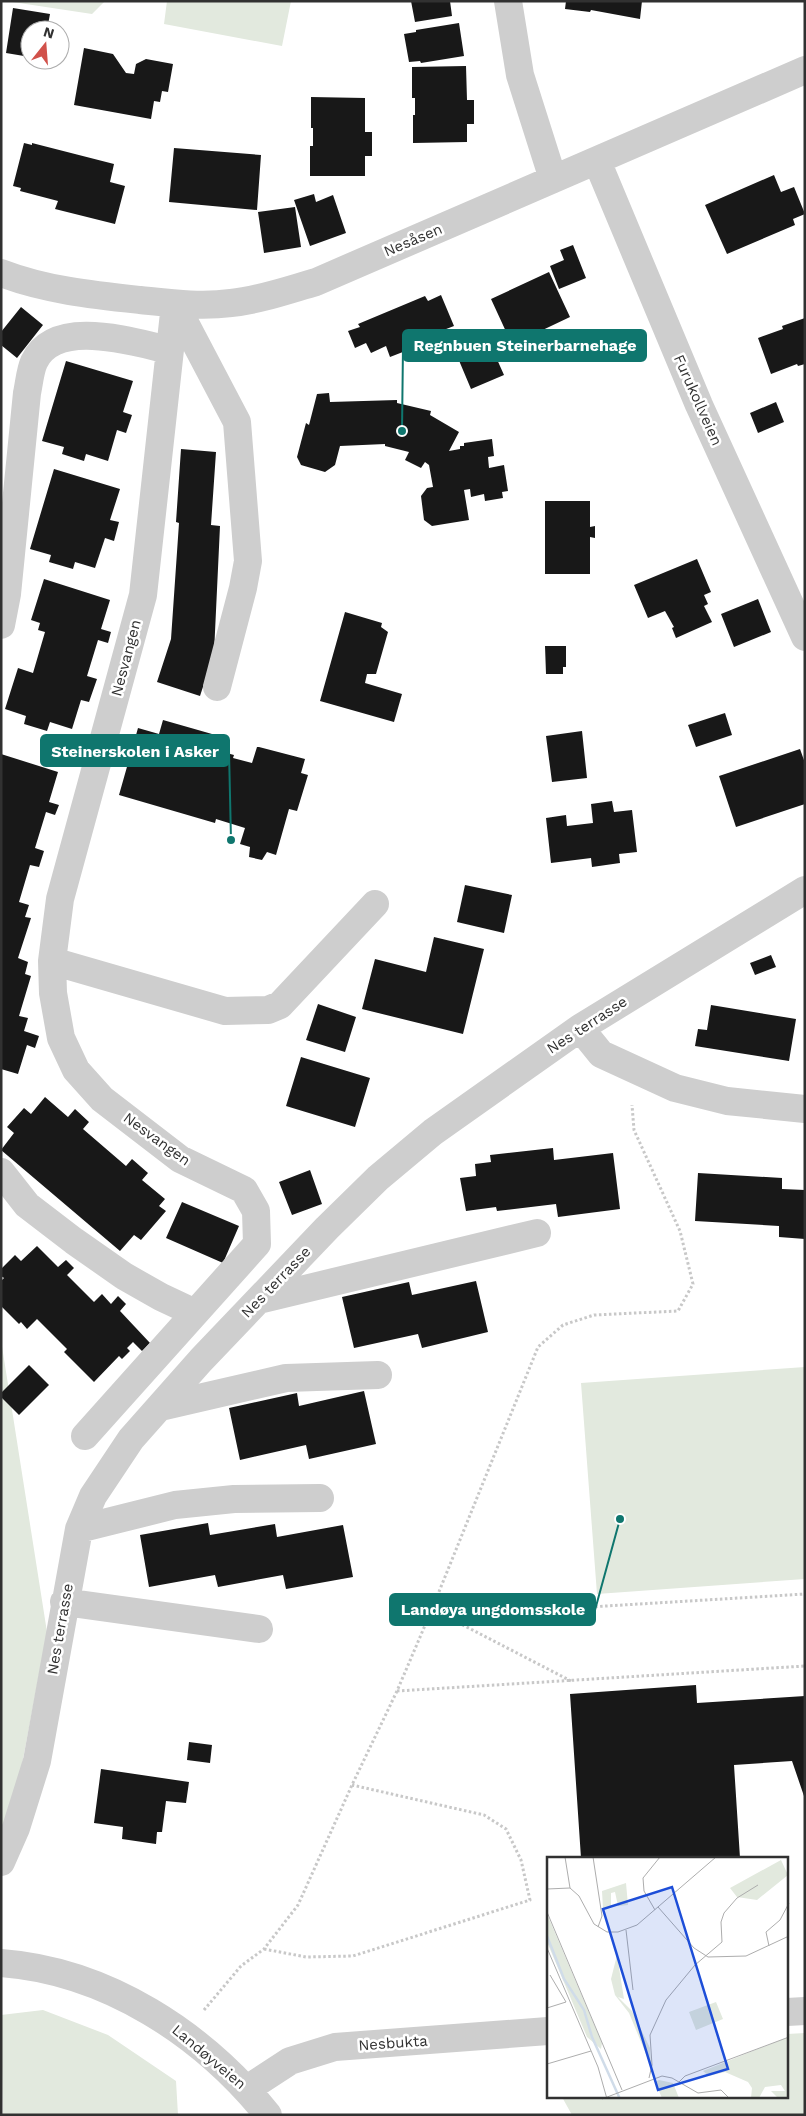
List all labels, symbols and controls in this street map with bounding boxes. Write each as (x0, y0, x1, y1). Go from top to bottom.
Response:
north arrow (20, 20, 70, 70)
text: N (42, 23, 56, 42)
street label: Nesåsen (381, 220, 445, 260)
callout: Regnbuen Steinerbarnehage (403, 330, 646, 361)
text: Regnbuen Steinerbarnehage (414, 336, 636, 355)
street label: Furukollveien (670, 352, 726, 448)
street label: Nesvangen (107, 618, 145, 698)
callout: Steinerskolen i Asker (41, 735, 229, 766)
text: Steinerskolen i Asker (51, 742, 219, 761)
street label: Nes terrasse (543, 992, 631, 1058)
street label: Nesvangen (120, 1109, 194, 1169)
street label: Nes terrasse (238, 1243, 314, 1321)
street label: Nes terrasse (43, 1582, 77, 1676)
callout: Landøya ungdomsskole (390, 1594, 595, 1625)
text: Landøya ungdomsskole (401, 1600, 585, 1619)
inset map (547, 1857, 788, 2098)
street label: Landøyveien (168, 2021, 250, 2093)
street label: Nesbukta (358, 2032, 429, 2054)

